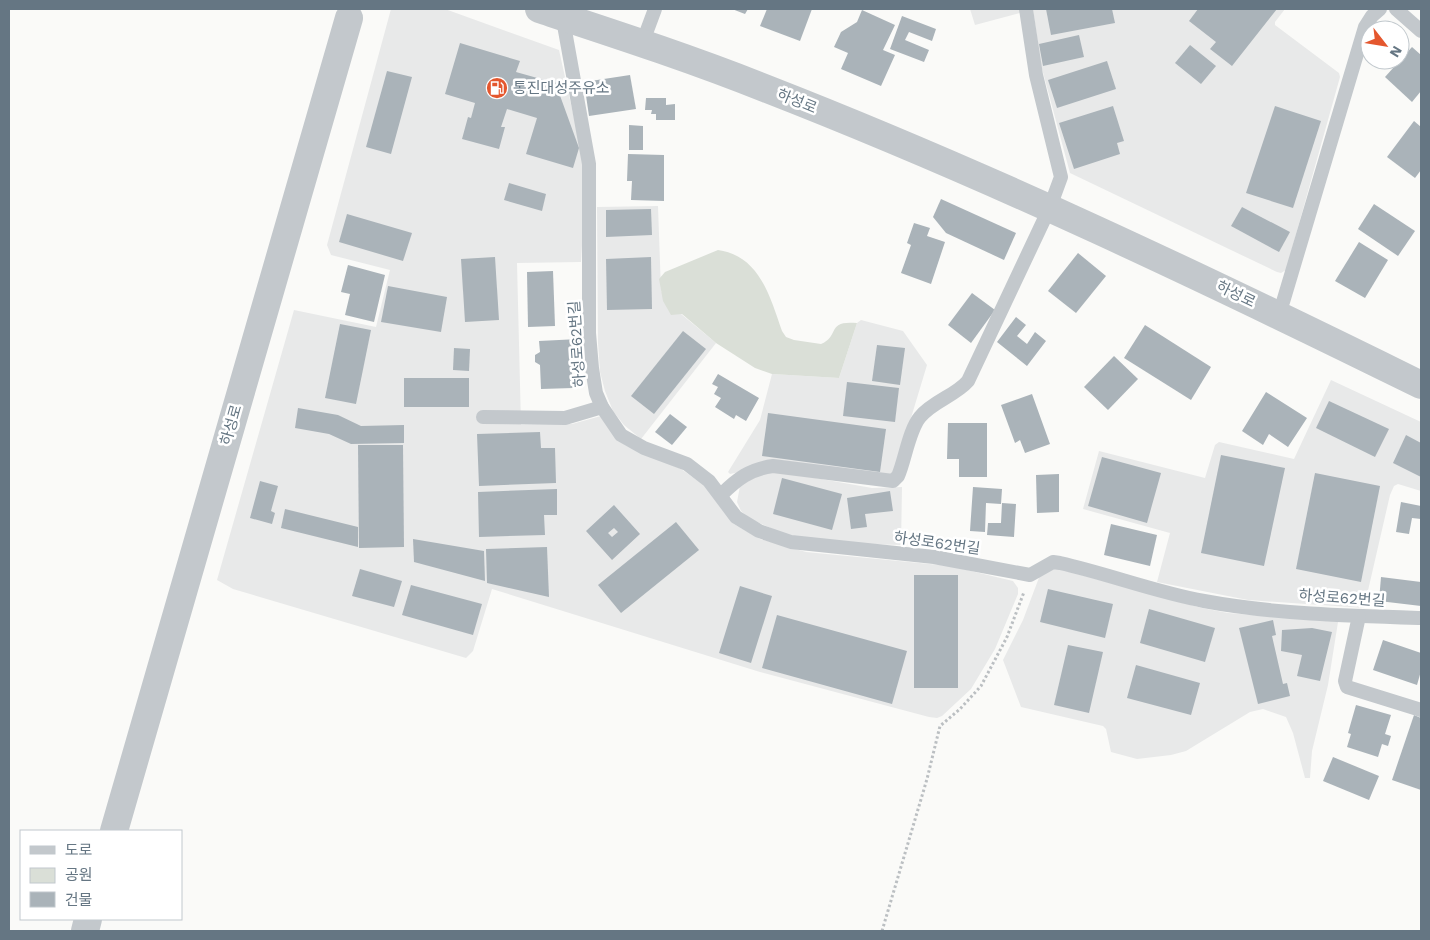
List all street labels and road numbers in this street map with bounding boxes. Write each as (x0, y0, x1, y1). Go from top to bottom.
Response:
street label: 하성로 (774, 85, 820, 117)
street label: 하성로 (1213, 277, 1259, 311)
street label: 하성로62번길 (565, 300, 589, 388)
street label: 하성로 (217, 403, 245, 447)
street label: 하성로62번길 (893, 528, 981, 558)
street label: 하성로62번길 (1298, 586, 1386, 610)

